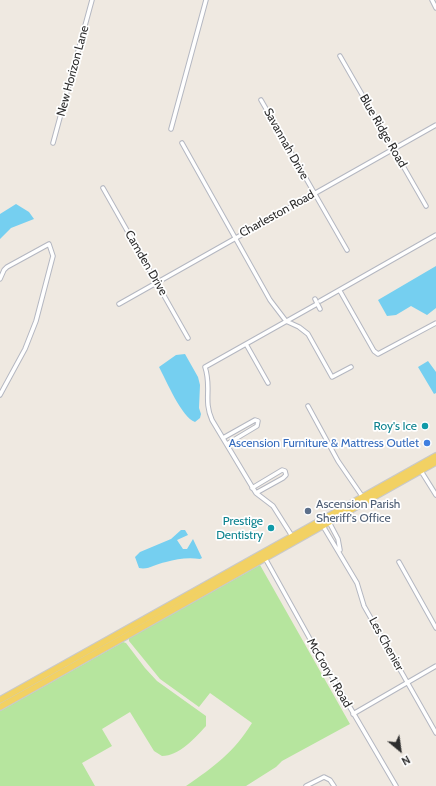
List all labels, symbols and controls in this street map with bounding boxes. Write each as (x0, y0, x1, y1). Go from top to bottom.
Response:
street label: New Horizon Lane (54, 24, 92, 118)
street label: Blue Ridge Road (356, 92, 410, 170)
street label: Savannah Drive (260, 106, 312, 182)
street label: Charleston Road (237, 187, 317, 241)
street label: Camden Drive (122, 228, 170, 298)
place label: Roy's Ice (373, 419, 417, 433)
marker: Roy's Ice (420, 421, 430, 431)
place label: Ascension Furniture & Mattress Outlet (229, 436, 419, 450)
marker: Ascension Furniture & Mattress Outlet (422, 438, 432, 448)
place label: Ascension Parish Sheriff's Office (316, 497, 400, 525)
marker: Ascension Parish Sheriff's Office (303, 506, 313, 516)
place label: Prestige Dentistry (216, 514, 263, 542)
marker: Prestige Dentistry (266, 523, 276, 533)
street label: Les Chenier (365, 615, 407, 673)
street label: McCrory 1 Road (303, 636, 355, 710)
north arrow (380, 730, 420, 770)
text: N (399, 752, 413, 769)

